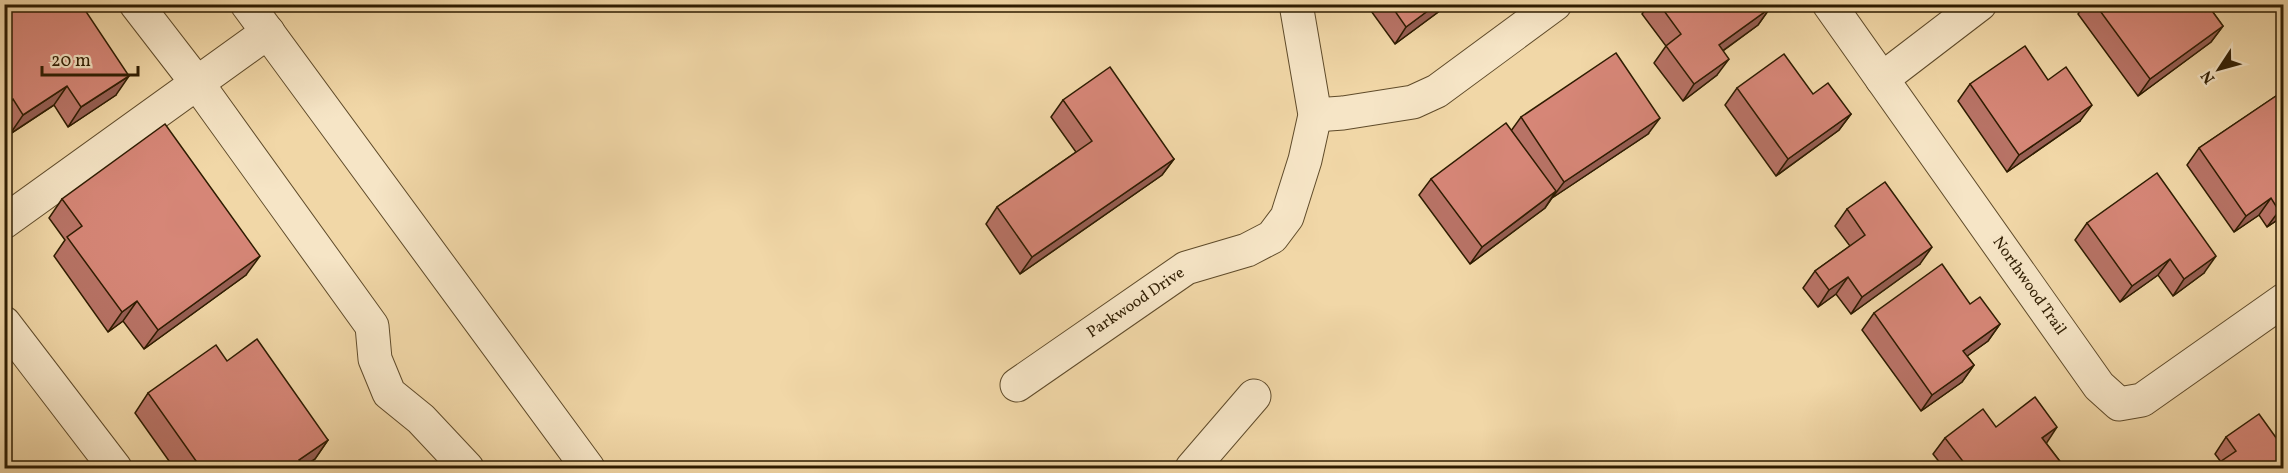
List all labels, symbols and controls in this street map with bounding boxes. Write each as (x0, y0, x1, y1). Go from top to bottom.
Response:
scale bar (42, 39, 138, 77)
north arrow (2189, 39, 2249, 99)
text: 20 m (51, 49, 91, 74)
text: N (2196, 65, 2221, 88)
street label: Northwood Trail (1987, 232, 2071, 340)
street label: Parkwood Drive (1083, 262, 1189, 344)

